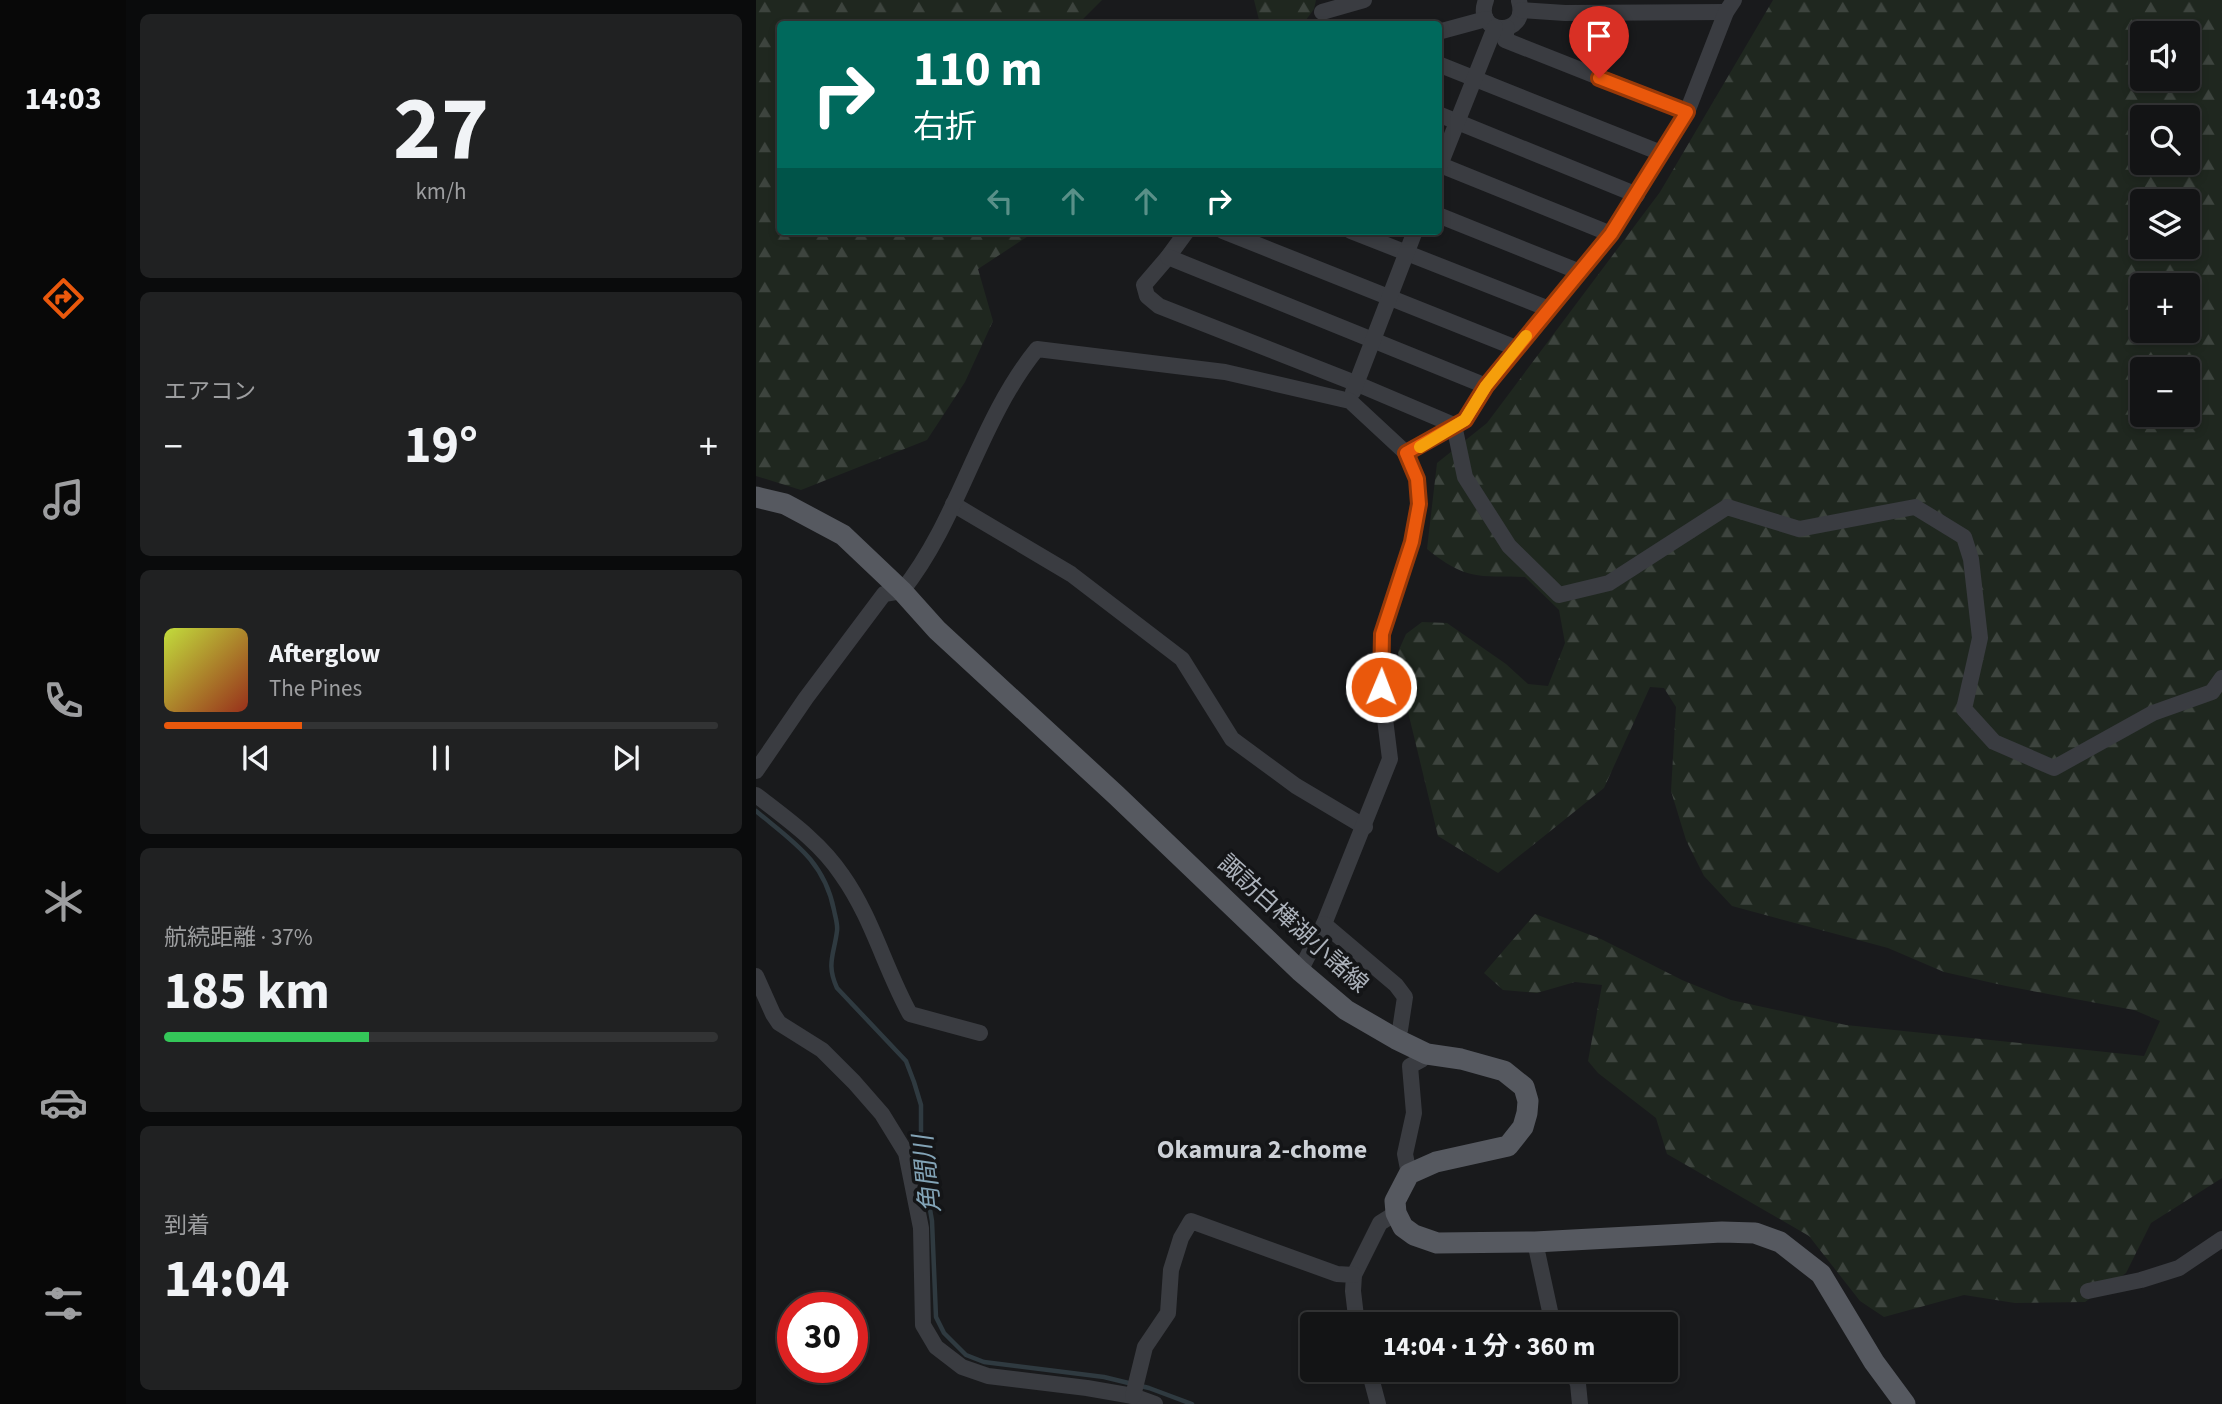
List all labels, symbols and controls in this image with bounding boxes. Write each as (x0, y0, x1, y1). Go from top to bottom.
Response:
pin (1569, 6, 1629, 78)
icon: arrive (1580, 17, 1618, 55)
map controls (2130, 21, 2200, 427)
button: sound (2130, 21, 2200, 91)
text: 110 m (913, 35, 1042, 105)
icon: right (798, 49, 889, 140)
text: 27 (393, 65, 489, 194)
text: 14:03 (24, 76, 102, 122)
text: 右折 (913, 104, 977, 150)
button: search (2130, 105, 2200, 175)
text: km/h (415, 175, 467, 208)
icon: left (981, 182, 1019, 220)
icon: ahead (1054, 182, 1092, 220)
icon: ahead (1127, 182, 1165, 220)
icon: right (1200, 182, 1238, 220)
button: layers (2130, 189, 2200, 259)
button: + (2130, 273, 2200, 343)
icon: directions (39, 274, 88, 323)
button: − (2130, 357, 2200, 427)
text: エアコン (164, 375, 256, 408)
text: 19° (404, 409, 478, 483)
text: − (164, 420, 183, 474)
text: + (699, 420, 718, 474)
icon: music (39, 475, 88, 524)
text: Afterglow (269, 635, 380, 672)
position arrow (1344, 650, 1418, 724)
text: The Pines (269, 672, 362, 705)
icon: phone (39, 676, 88, 725)
icon: previous (237, 739, 275, 777)
icon: pause (422, 739, 460, 777)
icon: next (607, 739, 645, 777)
street label: 諏訪白樺湖小諸線 (1210, 847, 1376, 1001)
icon: climate (39, 877, 88, 926)
text: 航続距離 · 37% (164, 921, 313, 954)
text: 185 km (164, 955, 330, 1029)
icon: car (39, 1078, 88, 1127)
water label: 角間川 (904, 1130, 949, 1215)
district label: Okamura 2-chome (1157, 1131, 1367, 1168)
text: 到着 (164, 1209, 210, 1242)
text: 14:04 (164, 1243, 289, 1317)
icon: filters (39, 1279, 88, 1328)
speed limit sign: 30 (777, 1292, 868, 1383)
text: 14:04 · 1 分 · 360 m (1383, 1328, 1595, 1365)

